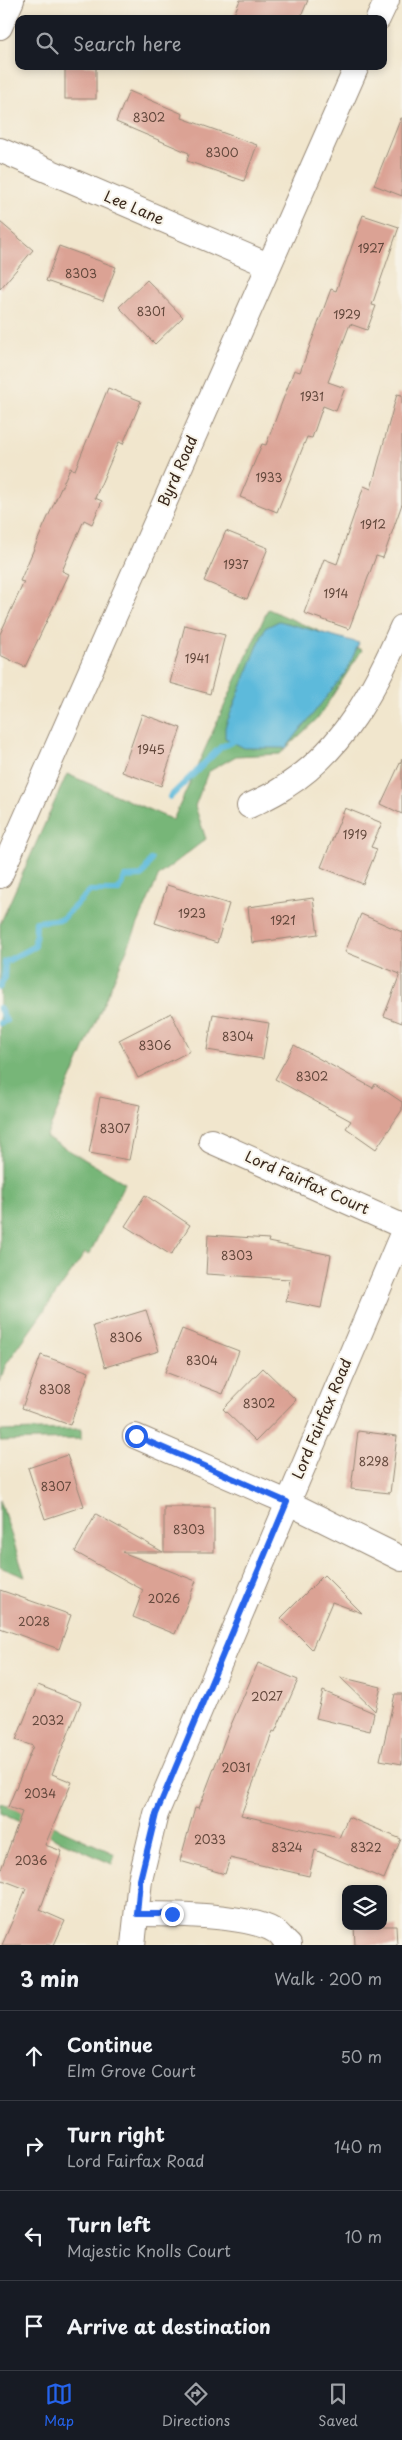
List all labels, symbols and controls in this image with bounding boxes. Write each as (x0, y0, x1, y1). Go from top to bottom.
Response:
search box (15, 15, 387, 70)
icon: search (33, 29, 61, 57)
text: Search here (73, 29, 182, 57)
house number: 8302 (133, 108, 165, 126)
house number: 8300 (205, 143, 239, 161)
street label: Lee Lane (101, 184, 168, 230)
house number: 1927 (358, 239, 384, 257)
house number: 8303 (65, 264, 97, 282)
house number: 8301 (137, 302, 165, 320)
house number: 1929 (333, 305, 361, 323)
house number: 1931 (300, 387, 324, 405)
street label: Byrd Road (151, 431, 202, 509)
house number: 1933 (255, 468, 283, 486)
house number: 1912 (360, 515, 386, 533)
house number: 1937 (223, 555, 249, 573)
house number: 1914 (323, 584, 349, 602)
house number: 1941 (185, 649, 209, 667)
house number: 1945 (137, 740, 165, 758)
house number: 1919 (343, 825, 367, 843)
house number: 1923 (178, 904, 206, 922)
house number: 1921 (270, 911, 296, 929)
house number: 8304 (222, 1027, 254, 1045)
house number: 8306 (139, 1036, 171, 1054)
house number: 8302 (296, 1067, 328, 1085)
house number: 8307 (100, 1119, 130, 1137)
street label: Lord Fairfax Court (242, 1144, 373, 1219)
house number: 8303 (221, 1246, 253, 1264)
house number: 8306 (110, 1328, 142, 1346)
house number: 8304 (186, 1351, 218, 1369)
street label: Lord Fairfax Road (285, 1354, 356, 1482)
house number: 8308 (39, 1380, 71, 1398)
house number: 8302 (243, 1394, 275, 1412)
route start (125, 1425, 148, 1448)
house number: 8298 (359, 1452, 389, 1470)
house number: 8307 (41, 1477, 71, 1495)
house number: 8303 (173, 1520, 205, 1538)
house number: 2026 (148, 1589, 180, 1607)
house number: 2028 (18, 1612, 50, 1630)
house number: 2027 (251, 1687, 283, 1705)
house number: 2032 (32, 1711, 64, 1729)
house number: 2031 (222, 1758, 250, 1776)
house number: 2034 (24, 1784, 56, 1802)
house number: 2033 (194, 1830, 226, 1848)
house number: 8324 (271, 1838, 303, 1856)
house number: 8322 (350, 1838, 382, 1856)
house number: 2036 (15, 1851, 47, 1869)
map controls (342, 1885, 387, 1930)
button: layers (342, 1885, 387, 1930)
route end (161, 1903, 184, 1926)
text: 3 min (20, 1962, 79, 1994)
text: Walk · 200 m (274, 1966, 382, 1990)
text: Continue (67, 2030, 153, 2058)
icon: ahead (20, 2042, 48, 2070)
text: 50 m (341, 2044, 382, 2068)
text: Elm Grove Court (67, 2058, 196, 2082)
text: Turn right (67, 2120, 165, 2148)
icon: right (20, 2132, 48, 2160)
text: 140 m (334, 2134, 382, 2158)
text: Lord Fairfax Road (67, 2148, 205, 2172)
text: Turn left (67, 2210, 151, 2238)
icon: left (20, 2222, 48, 2250)
text: 10 m (345, 2224, 382, 2248)
text: Majestic Knolls Court (67, 2238, 231, 2262)
icon: arrive (20, 2312, 48, 2340)
text: Arrive at destination (67, 2312, 271, 2340)
tab: Map (44, 2380, 74, 2431)
tab: Directions (162, 2380, 230, 2431)
tab: Saved (318, 2380, 358, 2431)

